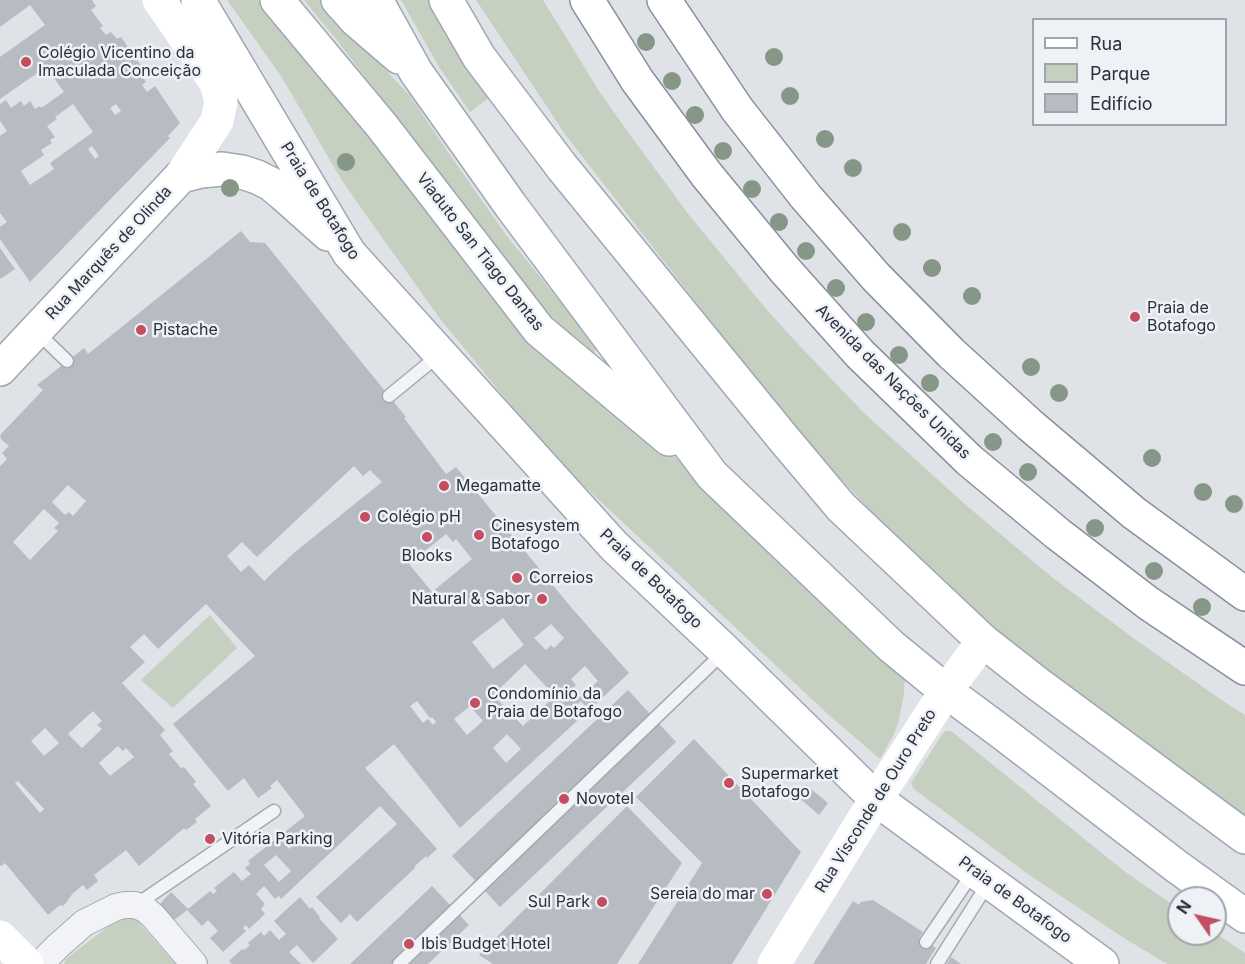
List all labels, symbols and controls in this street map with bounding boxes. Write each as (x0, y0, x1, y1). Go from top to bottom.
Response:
legend (1032, 18, 1227, 126)
text: Rua (1090, 33, 1122, 54)
place label: Colégio Vicentino da Imaculada Conceição (38, 43, 201, 81)
marker: Colégio Vicentino da Imaculada Conceição (19, 55, 33, 69)
text: Parque (1090, 63, 1150, 84)
text: Edifício (1090, 93, 1153, 114)
street label: Praia de Botafogo (276, 139, 364, 263)
street label: Viaduto San Tiago Dantas (412, 169, 548, 335)
street label: Rua Marquês de Olinda (42, 182, 176, 324)
place label: Praia de Botafogo (1147, 298, 1216, 336)
street label: Avenida das Nações Unidas (812, 301, 974, 463)
marker: Praia de Botafogo (1128, 310, 1142, 324)
place label: Pistache (153, 320, 218, 340)
marker: Pistache (134, 323, 148, 337)
place label: Megamatte (456, 476, 541, 496)
marker: Megamatte (437, 479, 451, 493)
place label: Colégio pH (377, 507, 461, 527)
marker: Colégio pH (358, 510, 372, 524)
place label: Cinesystem Botafogo (491, 516, 580, 554)
street label: Praia de Botafogo (596, 525, 706, 633)
marker: Cinesystem Botafogo (472, 528, 486, 542)
marker: Blooks (420, 530, 434, 544)
place label: Blooks (402, 546, 452, 566)
place label: Correios (529, 568, 594, 588)
marker: Correios (510, 571, 524, 585)
place label: Natural & Sabor (411, 589, 530, 609)
marker: Natural & Sabor (535, 592, 549, 606)
place label: Condomínio da Praia de Botafogo (487, 684, 622, 722)
marker: Condomínio da Praia de Botafogo (468, 696, 482, 710)
street label: Rua Visconde de Ouro Preto (811, 705, 941, 897)
place label: Supermarket Botafogo (741, 764, 838, 802)
marker: Supermarket Botafogo (722, 776, 736, 790)
place label: Novotel (576, 789, 634, 809)
marker: Novotel (557, 792, 571, 806)
place label: Vitória Parking (222, 829, 333, 849)
marker: Vitória Parking (203, 832, 217, 846)
street label: Praia de Botafogo (955, 853, 1075, 947)
place label: Sereia do mar (650, 884, 755, 904)
north arrow (1167, 886, 1227, 946)
marker: Sereia do mar (760, 887, 774, 901)
place label: Sul Park (528, 892, 590, 912)
marker: Sul Park (595, 895, 609, 909)
text: N (1172, 896, 1195, 918)
place label: Ibis Budget Hotel (421, 934, 550, 954)
marker: Ibis Budget Hotel (402, 937, 416, 951)

